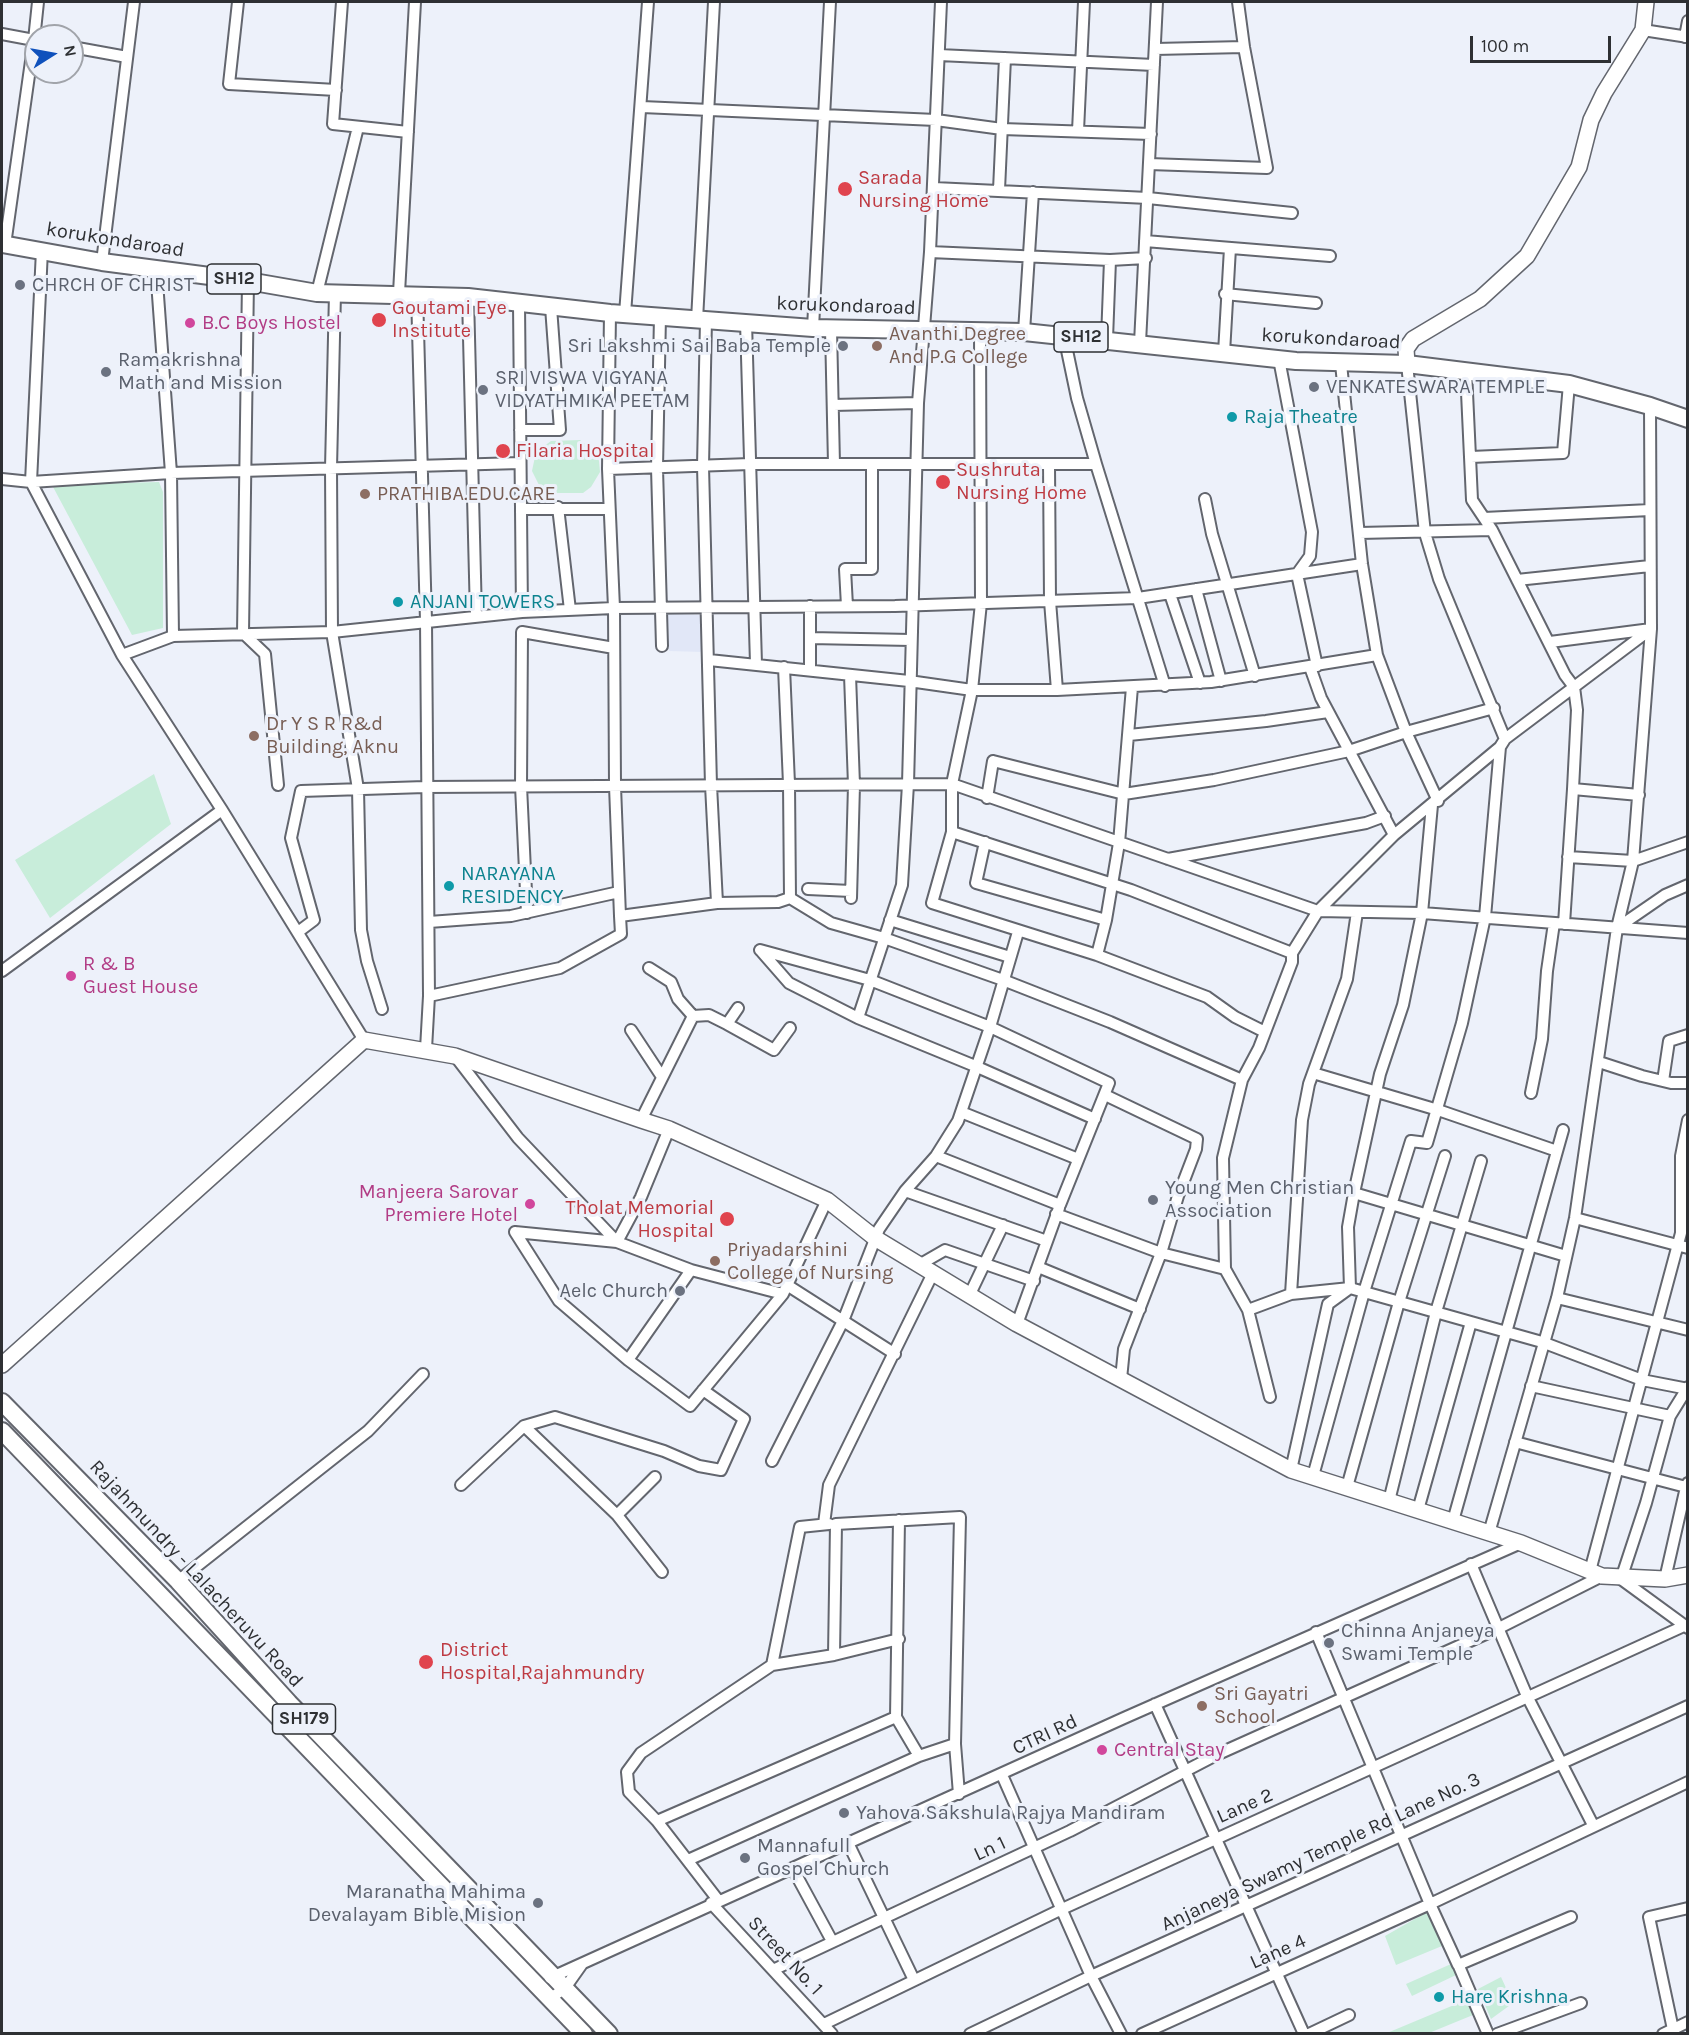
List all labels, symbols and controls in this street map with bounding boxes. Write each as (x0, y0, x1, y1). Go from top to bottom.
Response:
north arrow (24, 24, 84, 84)
scale bar (1473, 24, 1614, 62)
text: 100 m (1481, 35, 1529, 57)
text: N (60, 43, 81, 58)
place label: Sarada Nursing Home (858, 166, 989, 213)
marker: Sarada Nursing Home (836, 180, 854, 198)
street label: korukondaroad (44, 217, 186, 263)
road number: SH12 (207, 264, 261, 294)
place label: CHRCH OF CHRIST (32, 273, 194, 297)
marker: CHRCH OF CHRIST (13, 278, 27, 292)
street label: korukondaroad (776, 292, 916, 320)
place label: Goutami Eye Institute (392, 296, 507, 343)
place label: B.C Boys Hostel (202, 311, 341, 335)
marker: Goutami Eye Institute (370, 311, 388, 329)
marker: B.C Boys Hostel (183, 316, 197, 330)
place label: Avanthi Degree And P.G College (889, 322, 1028, 369)
road number: SH12 (1054, 322, 1108, 352)
street label: korukondaroad (1261, 323, 1401, 355)
place label: Sri Lakshmi Sai Baba Temple (567, 334, 831, 358)
marker: Sri Lakshmi Sai Baba Temple (836, 339, 850, 353)
marker: Avanthi Degree And P.G College (870, 339, 884, 353)
place label: Ramakrishna Math and Mission (118, 348, 283, 395)
marker: Ramakrishna Math and Mission (99, 365, 113, 379)
place label: SRI VISWA VIGYANA VIDYATHMIKA PEETAM (495, 366, 690, 413)
place label: VENKATESWARA TEMPLE (1326, 375, 1545, 399)
marker: VENKATESWARA TEMPLE (1307, 380, 1321, 394)
marker: SRI VISWA VIGYANA VIDYATHMIKA PEETAM (476, 383, 490, 397)
place label: Raja Theatre (1244, 405, 1358, 429)
marker: Raja Theatre (1225, 410, 1239, 424)
place label: Filaria Hospital (516, 439, 655, 463)
marker: Filaria Hospital (494, 442, 512, 460)
place label: Sushruta Nursing Home (956, 458, 1087, 505)
marker: Sushruta Nursing Home (934, 473, 952, 491)
place label: PRATHIBA.EDU.CARE (377, 482, 556, 506)
marker: PRATHIBA.EDU.CARE (358, 487, 372, 501)
place label: ANJANI TOWERS (410, 590, 555, 614)
marker: ANJANI TOWERS (391, 595, 405, 609)
place label: Dr Y S R R&d Building, Aknu (266, 712, 399, 759)
marker: Dr Y S R R&d Building, Aknu (247, 729, 261, 743)
place label: NARAYANA RESIDENCY (461, 862, 564, 909)
marker: NARAYANA RESIDENCY (442, 879, 456, 893)
place label: R & B Guest House (83, 952, 198, 999)
marker: R & B Guest House (64, 969, 78, 983)
place label: Young Men Christian Association (1165, 1176, 1354, 1223)
place label: Manjeera Sarovar Premiere Hotel (359, 1180, 518, 1227)
marker: Young Men Christian Association (1146, 1193, 1160, 1207)
place label: Tholat Memorial Hospital (565, 1196, 714, 1243)
marker: Manjeera Sarovar Premiere Hotel (523, 1197, 537, 1211)
marker: Tholat Memorial Hospital (718, 1210, 736, 1228)
place label: Priyadarshini College of Nursing (727, 1238, 893, 1285)
marker: Priyadarshini College of Nursing (708, 1254, 722, 1268)
place label: Aelc Church (560, 1279, 668, 1303)
marker: Aelc Church (673, 1284, 687, 1298)
street label: Rajahmundry - Lalacheruvu Road (84, 1455, 308, 1693)
place label: Chinna Anjaneya Swami Temple (1341, 1619, 1495, 1666)
marker: Chinna Anjaneya Swami Temple (1322, 1636, 1336, 1650)
place label: District Hospital,Rajahmundry (440, 1638, 645, 1685)
marker: District Hospital,Rajahmundry (417, 1653, 435, 1671)
place label: Sri Gayatri School (1214, 1682, 1309, 1729)
marker: Sri Gayatri School (1195, 1699, 1209, 1713)
road number: SH179 (272, 1704, 336, 1734)
street label: CTRI Rd (1009, 1710, 1081, 1760)
place label: Central Stay (1114, 1738, 1225, 1762)
marker: Central Stay (1095, 1743, 1109, 1757)
street label: Anjaneya Swamy Temple Rd Lane No. 3 (1158, 1767, 1484, 1937)
street label: Lane 2 (1213, 1783, 1277, 1829)
place label: Yahova Sakshula Rajya Mandiram (856, 1801, 1165, 1825)
marker: Yahova Sakshula Rajya Mandiram (837, 1806, 851, 1820)
street label: Ln 1 (970, 1831, 1010, 1867)
place label: Mannafull Gospel Church (757, 1834, 890, 1881)
marker: Mannafull Gospel Church (738, 1851, 752, 1865)
place label: Maranatha Mahima Devalayam Bible Mision (308, 1880, 526, 1927)
marker: Maranatha Mahima Devalayam Bible Mision (531, 1896, 545, 1910)
street label: Street No. 1 (742, 1912, 828, 2000)
street label: Lane 4 (1246, 1929, 1310, 1975)
place label: Hare Krishna (1451, 1985, 1569, 2009)
marker: Hare Krishna (1432, 1990, 1446, 2004)

